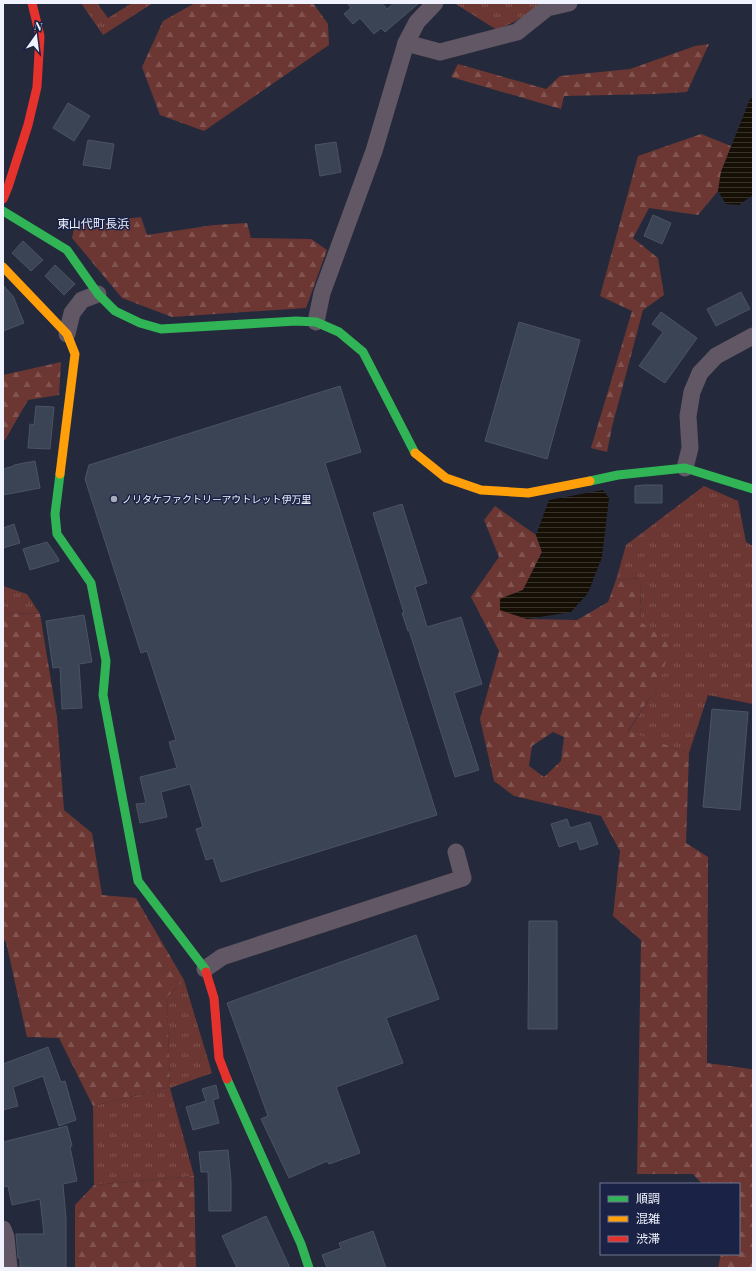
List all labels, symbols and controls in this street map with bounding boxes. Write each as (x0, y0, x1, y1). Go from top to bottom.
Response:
north arrow (16, 16, 56, 56)
text: N (33, 18, 44, 34)
district label: 東山代町長浜 (57, 215, 129, 231)
place label: ノリタケファクトリーアウトレット伊万里 (122, 492, 312, 506)
marker: ノリタケファクトリーアウトレット伊万里 (109, 494, 119, 504)
legend (600, 1183, 740, 1255)
text: 順調 (636, 1190, 660, 1206)
text: 混雑 (636, 1210, 660, 1226)
text: 渋滞 (636, 1230, 660, 1246)

